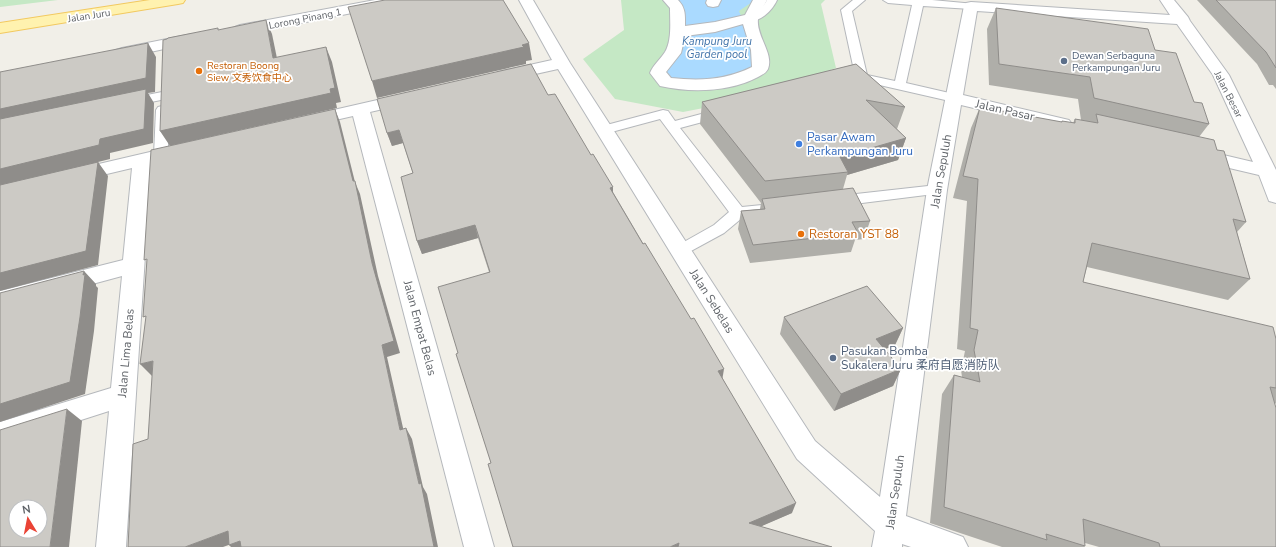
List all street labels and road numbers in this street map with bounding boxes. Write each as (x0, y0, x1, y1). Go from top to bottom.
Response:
street label: Lorong Pinang 1 (268, 5, 343, 33)
street label: Jalan Juru (66, 6, 112, 26)
street label: Jalan Besar (1210, 68, 1246, 121)
street label: Jalan Pasar (973, 95, 1037, 125)
street label: Jalan Sepuluh (926, 133, 955, 210)
street label: Jalan Sebelas (685, 265, 738, 336)
street label: Jalan Empat Belas (399, 278, 440, 378)
street label: Jalan Lima Belas (114, 308, 138, 399)
street label: Jalan Sepuluh (882, 454, 908, 531)

